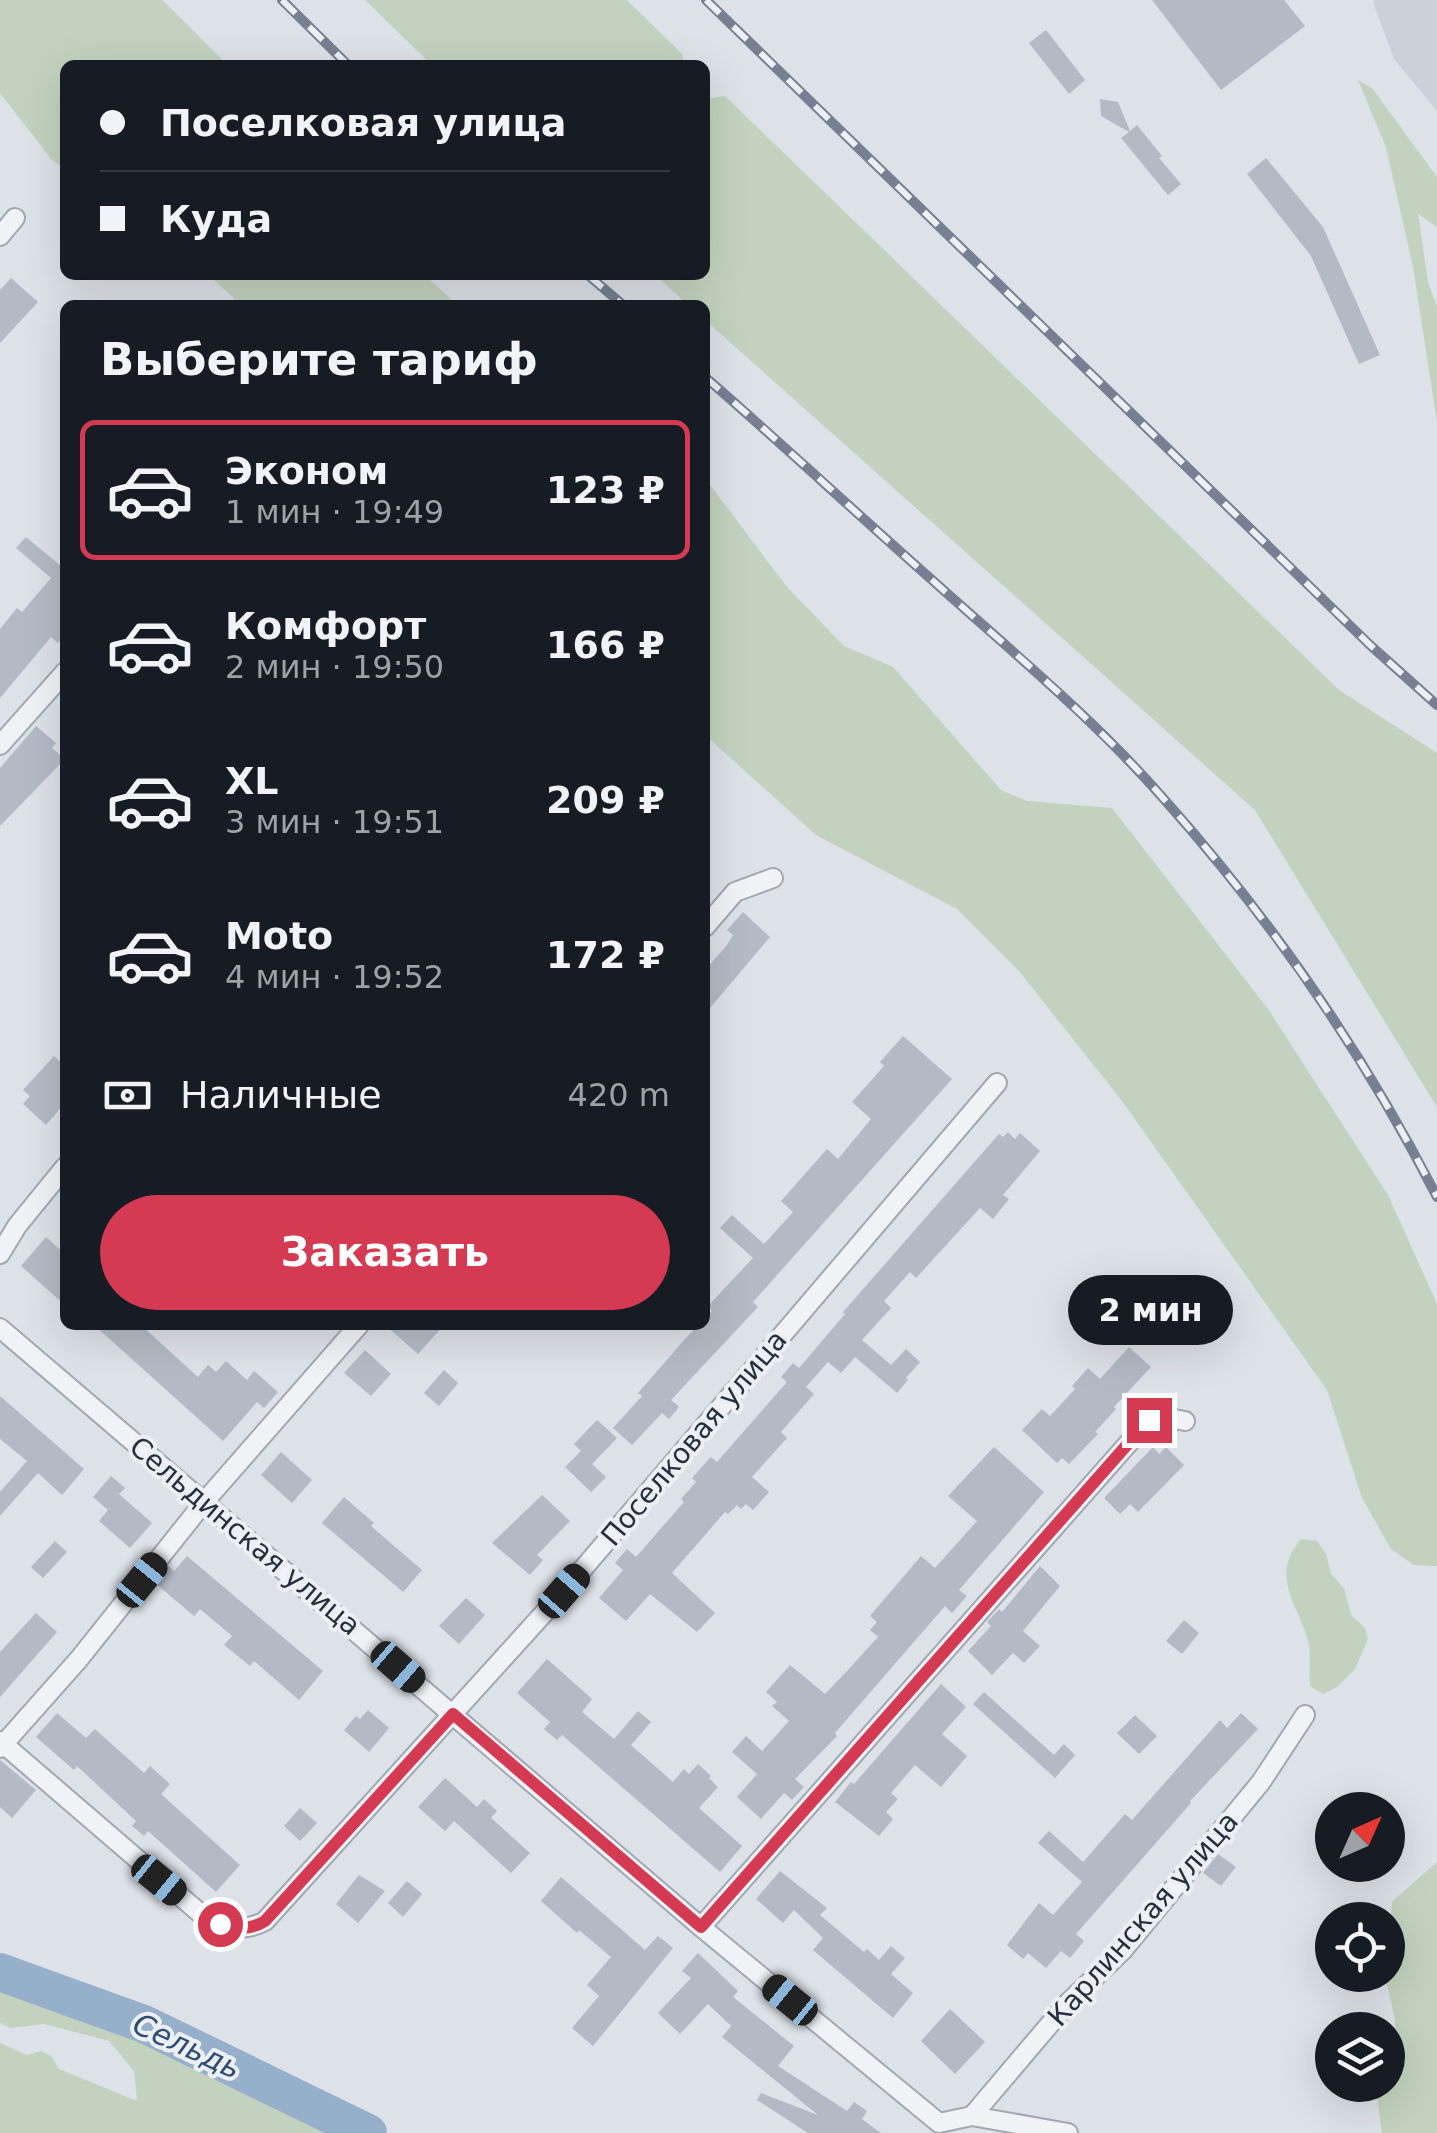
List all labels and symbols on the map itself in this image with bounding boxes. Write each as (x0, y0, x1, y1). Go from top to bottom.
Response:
callout: 2 мин (1066, 1275, 1232, 1345)
street label: Поселковая улица (594, 1324, 794, 1552)
route end (1127, 1398, 1172, 1443)
street label: Сельдинская улица (123, 1430, 367, 1642)
car (111, 1547, 173, 1613)
car (533, 1559, 595, 1623)
car (366, 1636, 430, 1698)
north arrow (1315, 1792, 1405, 1882)
street label: Карлинская улица (1041, 1805, 1245, 2033)
car (126, 1849, 192, 1911)
route start (198, 1902, 243, 1947)
car (757, 1969, 823, 2031)
water label: Сельдь (128, 2006, 246, 2086)

